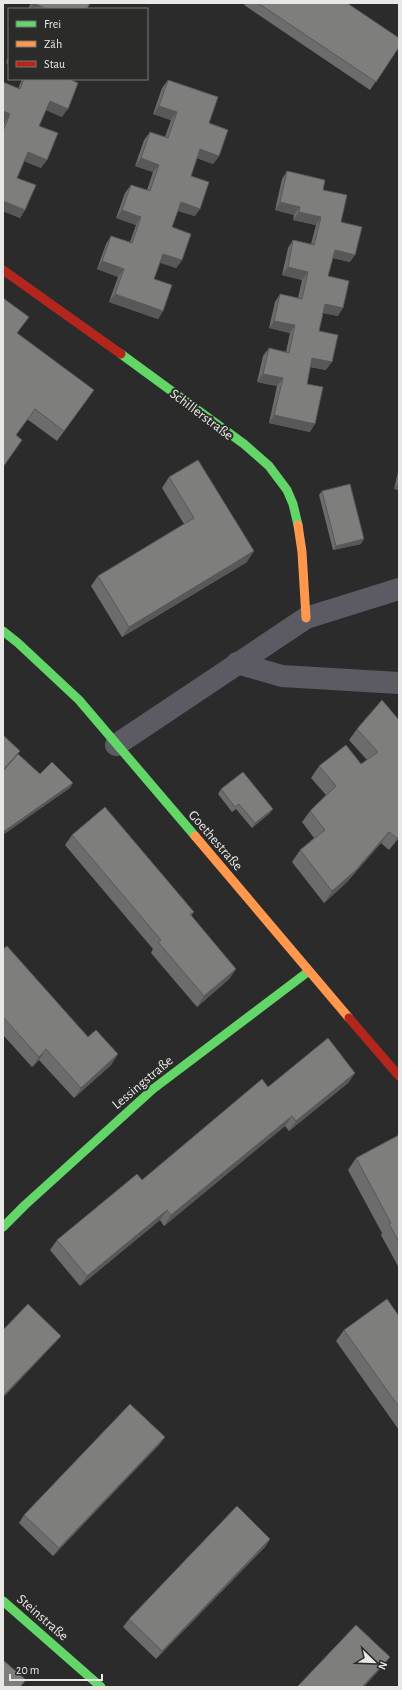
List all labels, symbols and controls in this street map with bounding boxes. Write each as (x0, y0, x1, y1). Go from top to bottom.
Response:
legend (8, 8, 148, 80)
text: Frei (44, 18, 61, 30)
text: Zäh (44, 38, 62, 50)
text: Stau (44, 58, 65, 70)
street label: Schillerstraße (167, 387, 236, 443)
street label: Goethestraße (186, 808, 245, 873)
street label: Lessingstraße (110, 1053, 176, 1112)
street label: Steinstraße (14, 1592, 71, 1644)
north arrow (354, 1642, 394, 1682)
scale bar (10, 1656, 102, 1682)
text: N (376, 1660, 389, 1671)
text: 20 m (16, 1664, 39, 1676)

